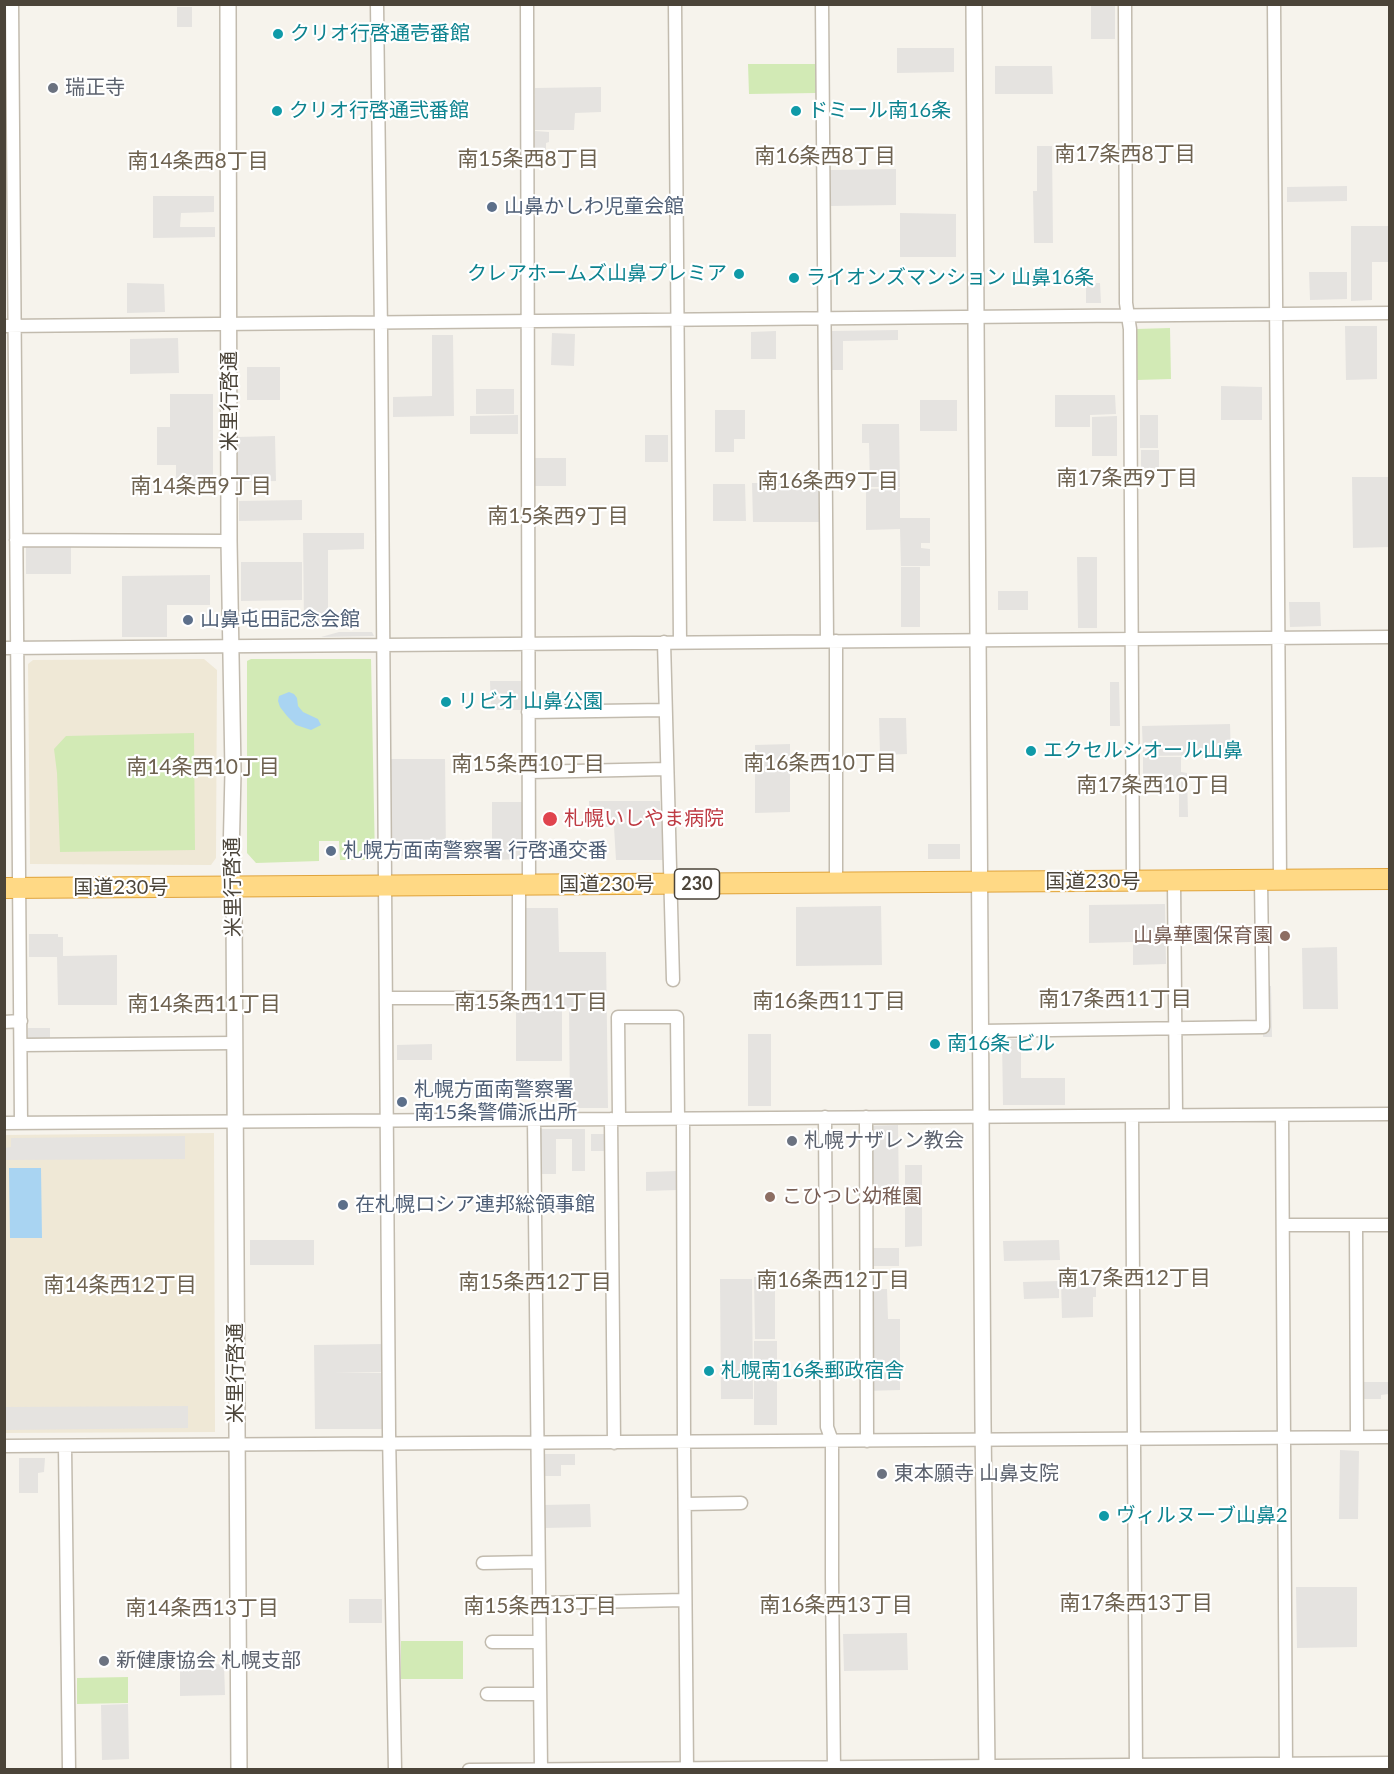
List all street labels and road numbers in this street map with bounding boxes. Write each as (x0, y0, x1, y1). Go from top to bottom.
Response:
street label: 米里行啓通 (218, 351, 242, 451)
street label: 米里行啓通 (220, 837, 246, 937)
road number: 230 (674, 869, 720, 899)
street label: 国道230号 (1046, 870, 1140, 894)
street label: 国道230号 (560, 873, 654, 897)
street label: 国道230号 (74, 876, 168, 900)
street label: 米里行啓通 (224, 1323, 248, 1423)

